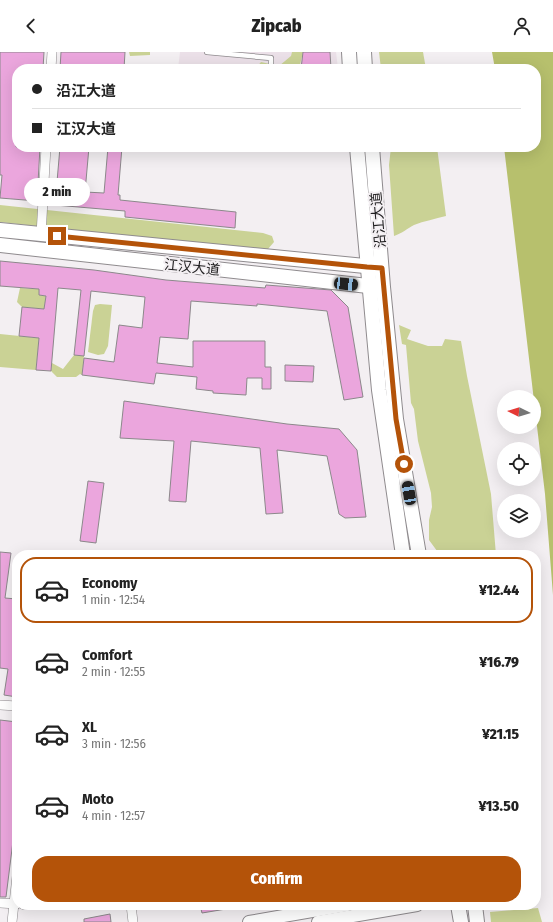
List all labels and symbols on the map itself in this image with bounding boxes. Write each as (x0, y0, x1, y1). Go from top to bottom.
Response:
callout: 2 min (24, 178, 90, 206)
street label: 沿江大道 (368, 191, 389, 249)
route end (48, 227, 66, 245)
street label: 江汉大道 (163, 256, 221, 279)
car (333, 277, 359, 291)
north arrow (497, 390, 541, 434)
route start (395, 455, 413, 473)
car (401, 480, 417, 506)

